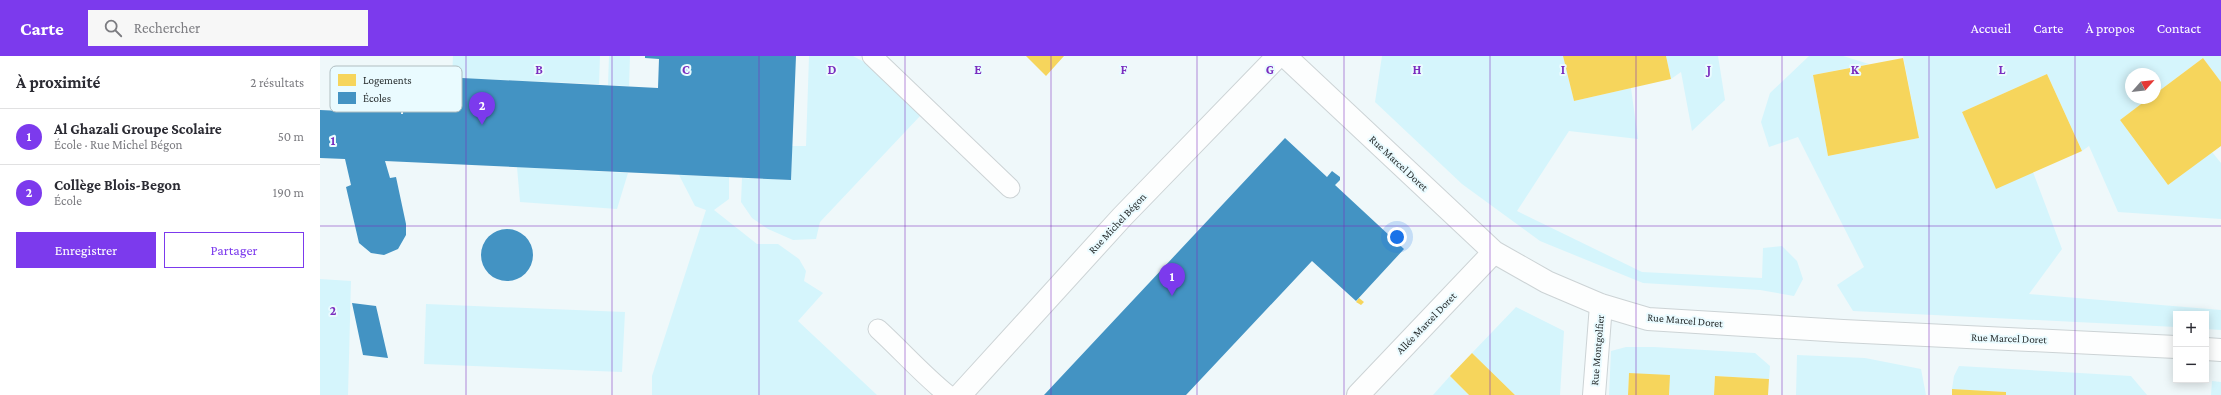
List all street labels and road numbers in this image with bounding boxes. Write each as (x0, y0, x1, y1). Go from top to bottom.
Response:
street label: Rue Marcel Doret (1367, 133, 1431, 193)
street label: Rue Michel Bégon (1086, 190, 1149, 256)
street label: Allée Marcel Doret (1394, 289, 1459, 356)
street label: Rue Marcel Doret (1647, 311, 1724, 329)
street label: Rue Montgolfier (1588, 314, 1607, 386)
street label: Rue Marcel Doret (1971, 331, 2047, 345)

